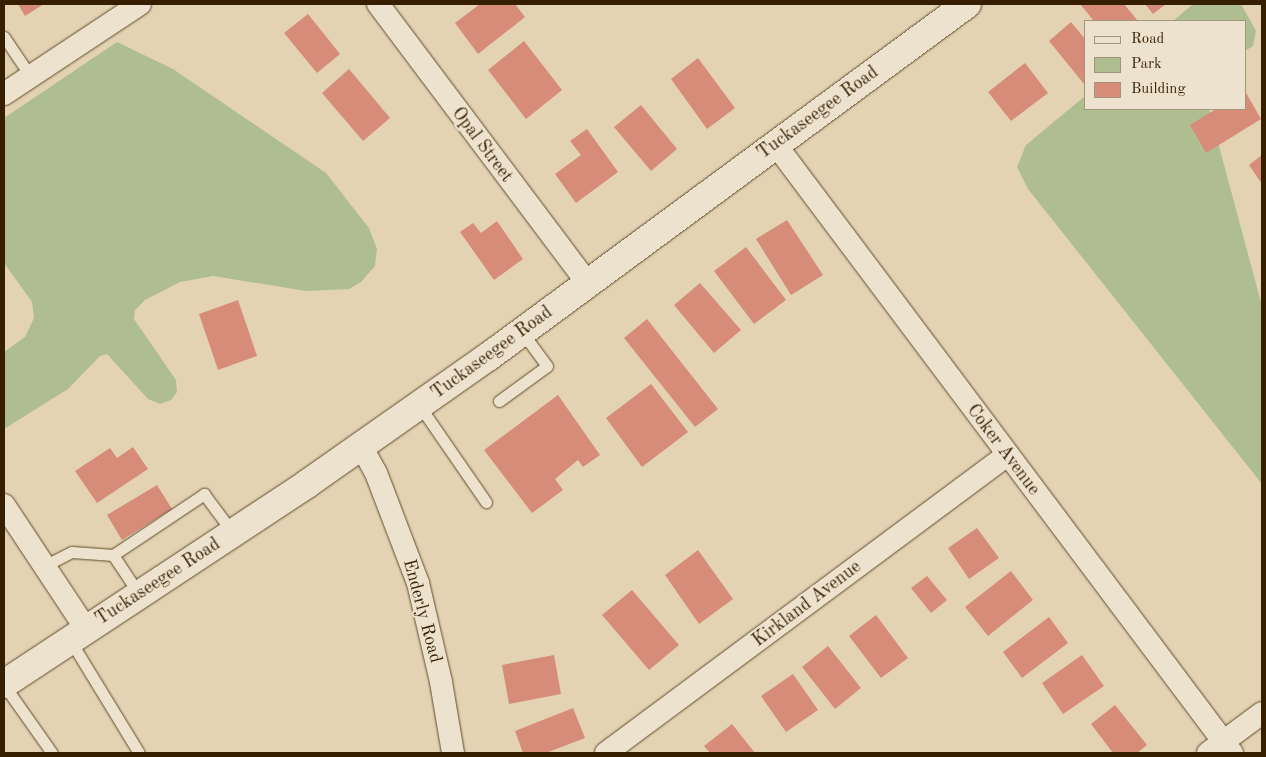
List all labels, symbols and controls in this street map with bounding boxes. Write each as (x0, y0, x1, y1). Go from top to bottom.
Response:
legend (1084, 20, 1246, 110)
text: Road (1131, 32, 1164, 47)
text: Park (1131, 57, 1162, 72)
street label: Tuckaseegee Road (753, 62, 883, 164)
text: Building (1131, 82, 1186, 97)
street label: Opal Street (447, 103, 517, 187)
street label: Tuckaseegee Road (427, 302, 557, 404)
street label: Coker Avenue (962, 400, 1044, 500)
street label: Tuckaseegee Road (92, 534, 224, 630)
street label: Kirkland Avenue (748, 556, 866, 652)
street label: Enderly Road (398, 557, 446, 665)

